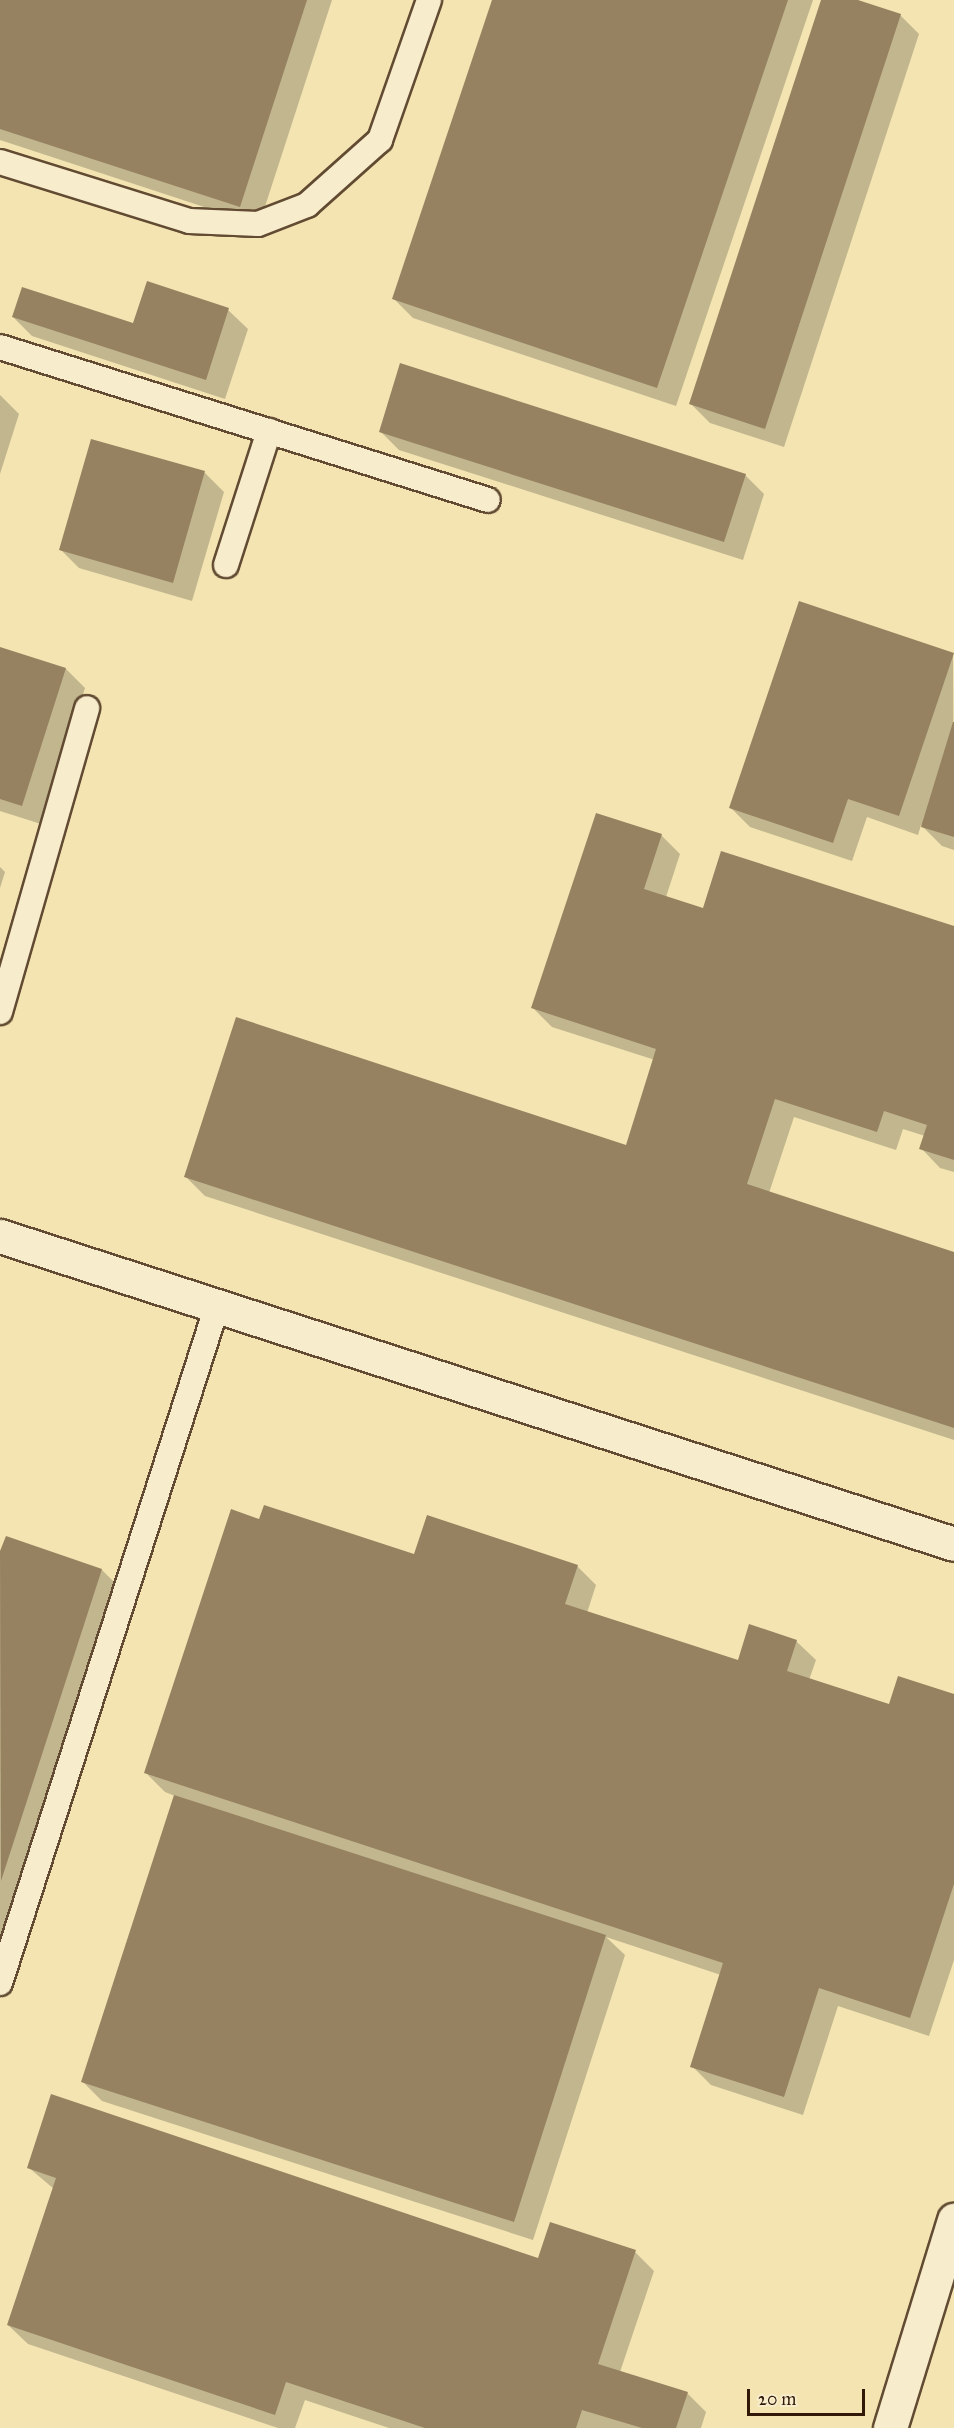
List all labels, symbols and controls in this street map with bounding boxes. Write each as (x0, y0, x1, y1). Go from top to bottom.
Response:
scale bar (750, 2377, 868, 2415)
text: 20 m (758, 2388, 796, 2410)

